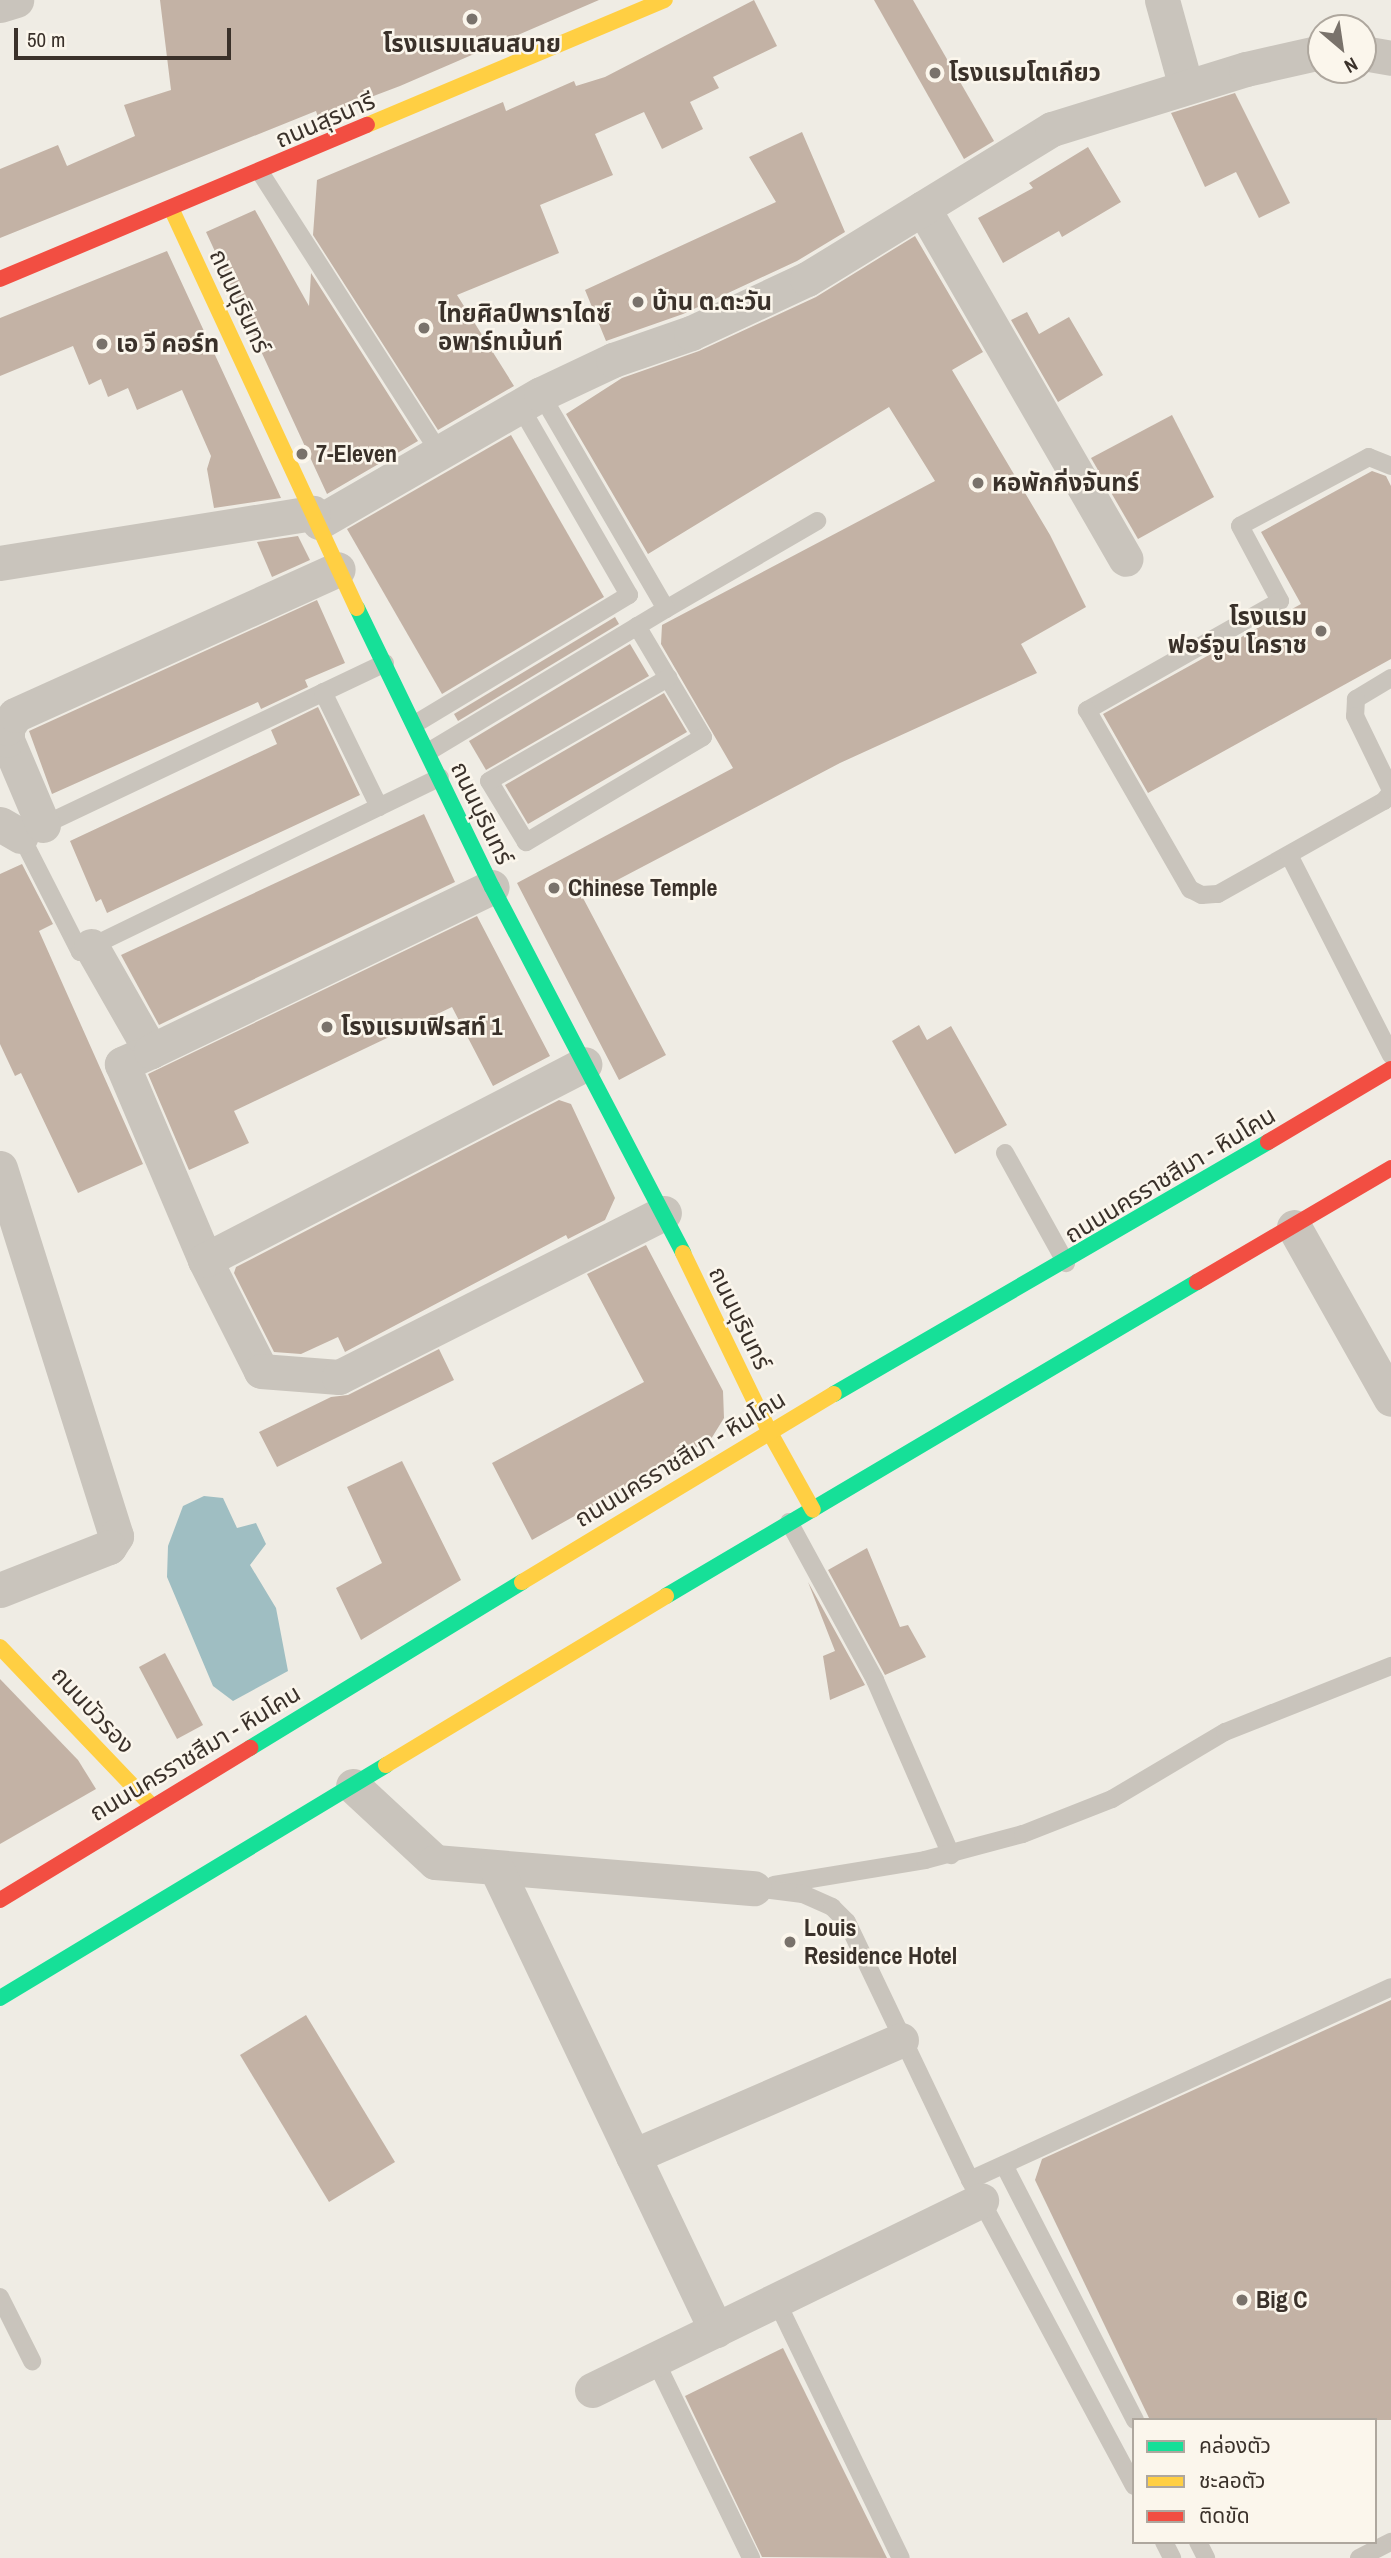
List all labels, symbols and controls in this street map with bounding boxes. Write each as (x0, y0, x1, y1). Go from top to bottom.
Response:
marker: โรงแรมแสนสบาย (464, 11, 480, 27)
scale bar (18, 14, 234, 58)
north arrow (1307, 14, 1377, 84)
text: 50 m (27, 25, 65, 54)
place label: โรงแรมแสนสบาย (383, 30, 561, 58)
text: N (1340, 52, 1362, 80)
place label: โรงแรมโตเกียว (949, 59, 1101, 87)
marker: โรงแรมโตเกียว (927, 65, 943, 81)
street label: ถนนสุรนารี (271, 86, 379, 154)
street label: ถนนบุรินทร์ (203, 245, 277, 357)
place label: บ้าน ต.ตะวัน (652, 288, 772, 316)
marker: บ้าน ต.ตะวัน (630, 294, 646, 310)
place label: ไทยศิลป์พาราไดซ์ อพาร์ทเม้นท์ (438, 300, 611, 356)
marker: ไทยศิลป์พาราไดซ์ อพาร์ทเม้นท์ (416, 320, 432, 336)
place label: เอ วี คอร์ท (116, 330, 219, 358)
marker: เอ วี คอร์ท (94, 336, 110, 352)
place label: 7-Eleven (316, 440, 397, 468)
marker: 7-Eleven (294, 446, 310, 462)
place label: หอพักกิ่งจันทร์ (992, 469, 1139, 497)
marker: หอพักกิ่งจันทร์ (970, 475, 986, 491)
place label: โรงแรม ฟอร์จูน โคราช (1168, 603, 1307, 659)
marker: โรงแรม ฟอร์จูน โคราช (1313, 623, 1329, 639)
street label: ถนนบุรินทร์ (445, 757, 519, 869)
place label: Chinese Temple (568, 874, 717, 902)
marker: Chinese Temple (546, 880, 562, 896)
place label: โรงแรมเฟิรสท์ 1 (341, 1013, 502, 1041)
marker: โรงแรมเฟิรสท์ 1 (319, 1019, 335, 1035)
street label: ถนนนครราชสีมา - หินโคน (1059, 1101, 1281, 1249)
street label: ถนนบุรินทร์ (703, 1262, 777, 1374)
street label: ถนนนครราชสีมา - หินโคน (569, 1385, 791, 1533)
street label: ถนนบัวรอง (45, 1660, 141, 1760)
street label: ถนนนครราชสีมา - หินโคน (84, 1679, 306, 1827)
place label: Louis Residence Hotel (804, 1914, 957, 1970)
marker: Louis Residence Hotel (782, 1934, 798, 1950)
place label: Big C (1256, 2286, 1307, 2314)
marker: Big C (1234, 2292, 1250, 2308)
legend (1132, 2418, 1377, 2544)
text: คล่องตัว (1199, 2431, 1271, 2460)
text: ชะลอตัว (1199, 2466, 1265, 2495)
text: ติดขัด (1199, 2501, 1250, 2530)

